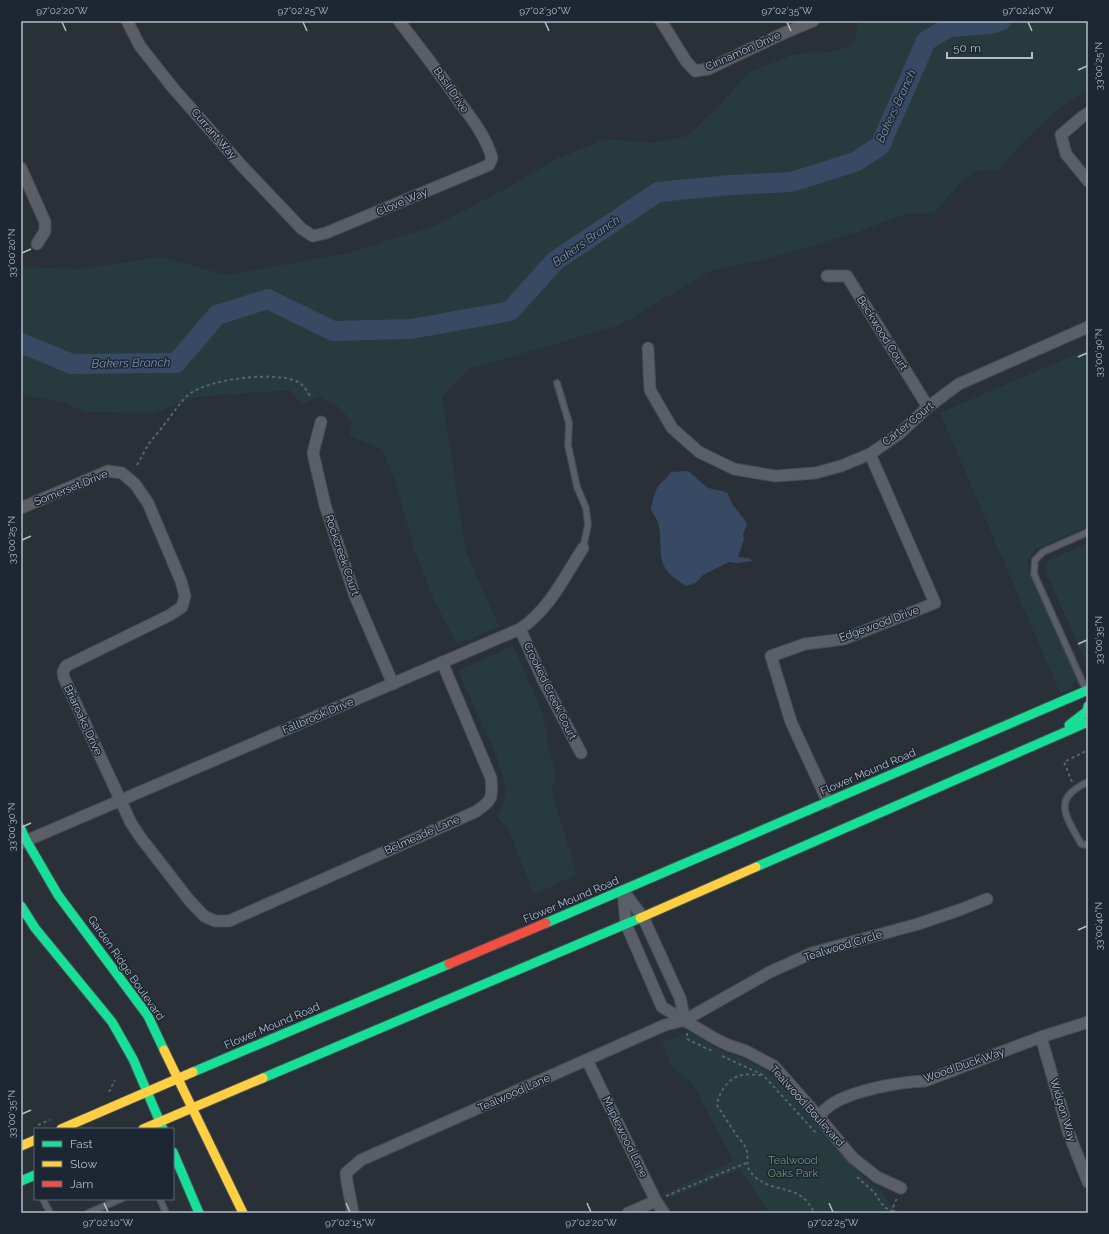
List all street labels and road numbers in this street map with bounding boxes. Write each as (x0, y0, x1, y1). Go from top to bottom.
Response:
street label: Cinnamon Drive (703, 28, 783, 73)
street label: Basil Drive (431, 65, 472, 116)
street label: Currant Way (188, 106, 240, 162)
street label: Clove Way (375, 185, 429, 219)
street label: Beckwood Court (854, 293, 910, 373)
street label: Carter Court (880, 399, 936, 449)
street label: Somerset Drive (32, 467, 110, 509)
street label: Rockcreek Court (322, 513, 362, 597)
street label: Edgewood Drive (837, 603, 921, 645)
street label: Crooked Creek Court (521, 640, 579, 742)
street label: Briaroaks Drive (61, 683, 105, 758)
street label: Fallbrook Drive (280, 695, 356, 737)
street label: Flower Mound Road (818, 746, 918, 798)
street label: Belmeade Lane (382, 812, 462, 857)
street label: Flower Mound Road (521, 874, 621, 926)
street label: Garden Ridge Boulevard (85, 913, 167, 1023)
street label: Tealwood Circle (802, 928, 884, 964)
street label: Flower Mound Road (222, 1000, 322, 1052)
street label: Wood Duck Way (922, 1045, 1006, 1085)
street label: Tealwood Boulevard (767, 1063, 847, 1149)
street label: Tealwood Lane (476, 1071, 553, 1115)
street label: Widgon Way (1047, 1077, 1079, 1143)
street label: Maplewood Lane (600, 1094, 650, 1180)

